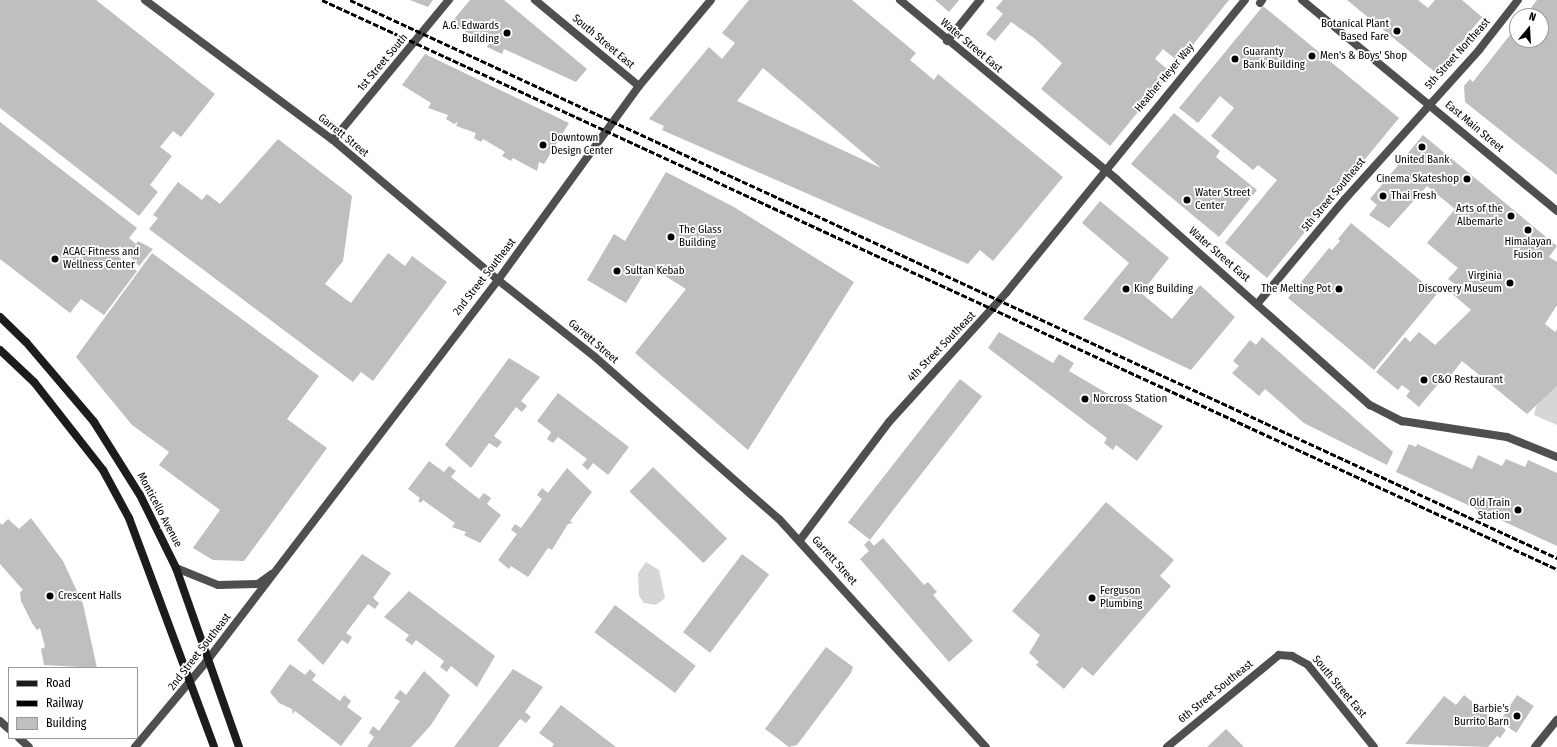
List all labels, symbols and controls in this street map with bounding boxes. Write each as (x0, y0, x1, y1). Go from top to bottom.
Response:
north arrow (1509, 8, 1549, 48)
text: N (1527, 10, 1538, 24)
street label: South Street East (569, 12, 637, 72)
street label: Water Street East (937, 16, 1005, 76)
street label: 5th Street Northeast (1423, 16, 1493, 92)
place label: Botanical Plant Based Fare (1321, 18, 1389, 44)
place label: A.G. Edwards Building (442, 20, 499, 46)
marker: Botanical Plant Based Fare (1392, 26, 1402, 36)
marker: A.G. Edwards Building (502, 28, 512, 38)
street label: 1st Street South (355, 31, 411, 95)
street label: Heather Heyer Way (1132, 41, 1198, 115)
place label: Guaranty Bank Building (1243, 46, 1305, 72)
place label: Men's & Boys' Shop (1320, 49, 1407, 63)
marker: Men's & Boys' Shop (1307, 51, 1317, 61)
marker: Guaranty Bank Building (1230, 54, 1240, 64)
street label: East Main Street (1442, 99, 1506, 155)
street label: Garrett Street (315, 112, 371, 160)
place label: Downtown Design Center (551, 132, 613, 158)
marker: Downtown Design Center (538, 140, 548, 150)
marker: United Bank (1417, 142, 1427, 152)
place label: United Bank (1395, 153, 1449, 167)
street label: 5th Street Southeast (1299, 156, 1369, 234)
place label: Cinema Skateshop (1376, 172, 1459, 186)
marker: Cinema Skateshop (1462, 174, 1472, 184)
place label: Water Street Center (1195, 187, 1251, 213)
place label: Thai Fresh (1391, 189, 1437, 203)
marker: Thai Fresh (1378, 191, 1388, 201)
marker: Water Street Center (1182, 195, 1192, 205)
place label: Arts of the Albemarle (1456, 203, 1503, 229)
marker: Arts of the Albemarle (1506, 211, 1516, 221)
place label: The Glass Building (679, 224, 722, 250)
street label: Water Street East (1186, 225, 1252, 285)
marker: Himalayan Fusion (1523, 225, 1533, 235)
marker: The Glass Building (666, 232, 676, 242)
street label: 2nd Street Southeast (451, 236, 519, 318)
place label: Himalayan Fusion (1504, 236, 1552, 262)
place label: ACAC Fitness and Wellness Center (63, 246, 139, 272)
marker: ACAC Fitness and Wellness Center (50, 254, 60, 264)
place label: Sultan Kebab (625, 264, 684, 278)
marker: Sultan Kebab (612, 266, 622, 276)
place label: Virginia Discovery Museum (1418, 270, 1502, 296)
marker: Virginia Discovery Museum (1505, 278, 1515, 288)
place label: King Building (1134, 282, 1193, 296)
place label: The Melting Pot (1261, 282, 1331, 296)
marker: King Building (1121, 284, 1131, 294)
marker: The Melting Pot (1334, 284, 1344, 294)
street label: 4th Street Southeast (905, 309, 979, 385)
street label: Garrett Street (565, 317, 621, 367)
place label: C&O Restaurant (1432, 373, 1503, 387)
marker: C&O Restaurant (1419, 375, 1429, 385)
place label: Norcross Station (1093, 392, 1167, 406)
marker: Norcross Station (1080, 394, 1090, 404)
street label: Monticello Avenue (134, 470, 184, 550)
place label: Old Train Station (1470, 497, 1510, 523)
marker: Old Train Station (1513, 505, 1523, 515)
street label: Garrett Street (809, 534, 859, 588)
place label: Ferguson Plumbing (1100, 585, 1142, 611)
place label: Crescent Halls (58, 589, 121, 603)
marker: Crescent Halls (45, 591, 55, 601)
marker: Ferguson Plumbing (1087, 593, 1097, 603)
street label: 2nd Street Southeast (166, 611, 234, 693)
street label: South Street East (1309, 653, 1369, 721)
street label: 6th Street Southeast (1176, 658, 1256, 726)
legend (8, 667, 138, 739)
text: Road (46, 676, 71, 690)
text: Railway (46, 696, 83, 710)
place label: Barbie's Burrito Barn (1454, 703, 1509, 729)
marker: Barbie's Burrito Barn (1512, 711, 1522, 721)
text: Building (46, 716, 86, 730)

